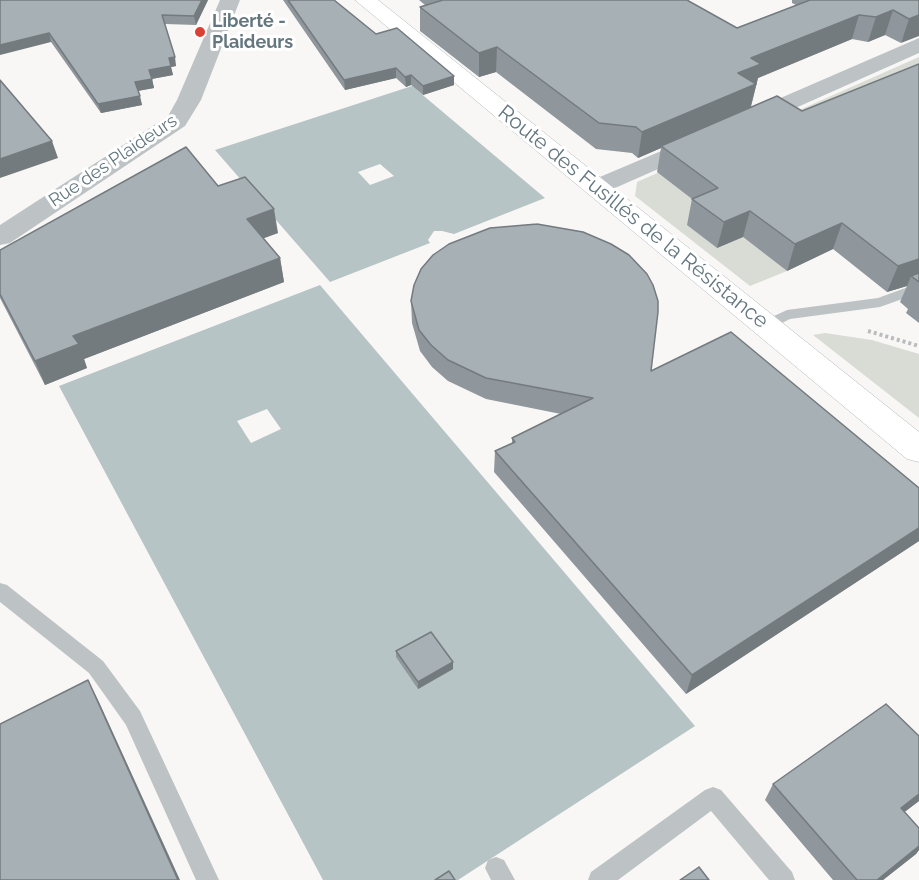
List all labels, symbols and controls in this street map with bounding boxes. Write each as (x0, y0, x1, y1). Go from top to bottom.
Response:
place label: Liberté - Plaideurs (212, 11, 293, 54)
marker: Liberté - Plaideurs (193, 25, 207, 39)
street label: Route des Fusillés de la Résistance (493, 100, 773, 334)
street label: Rue des Plaideurs (45, 110, 181, 212)

